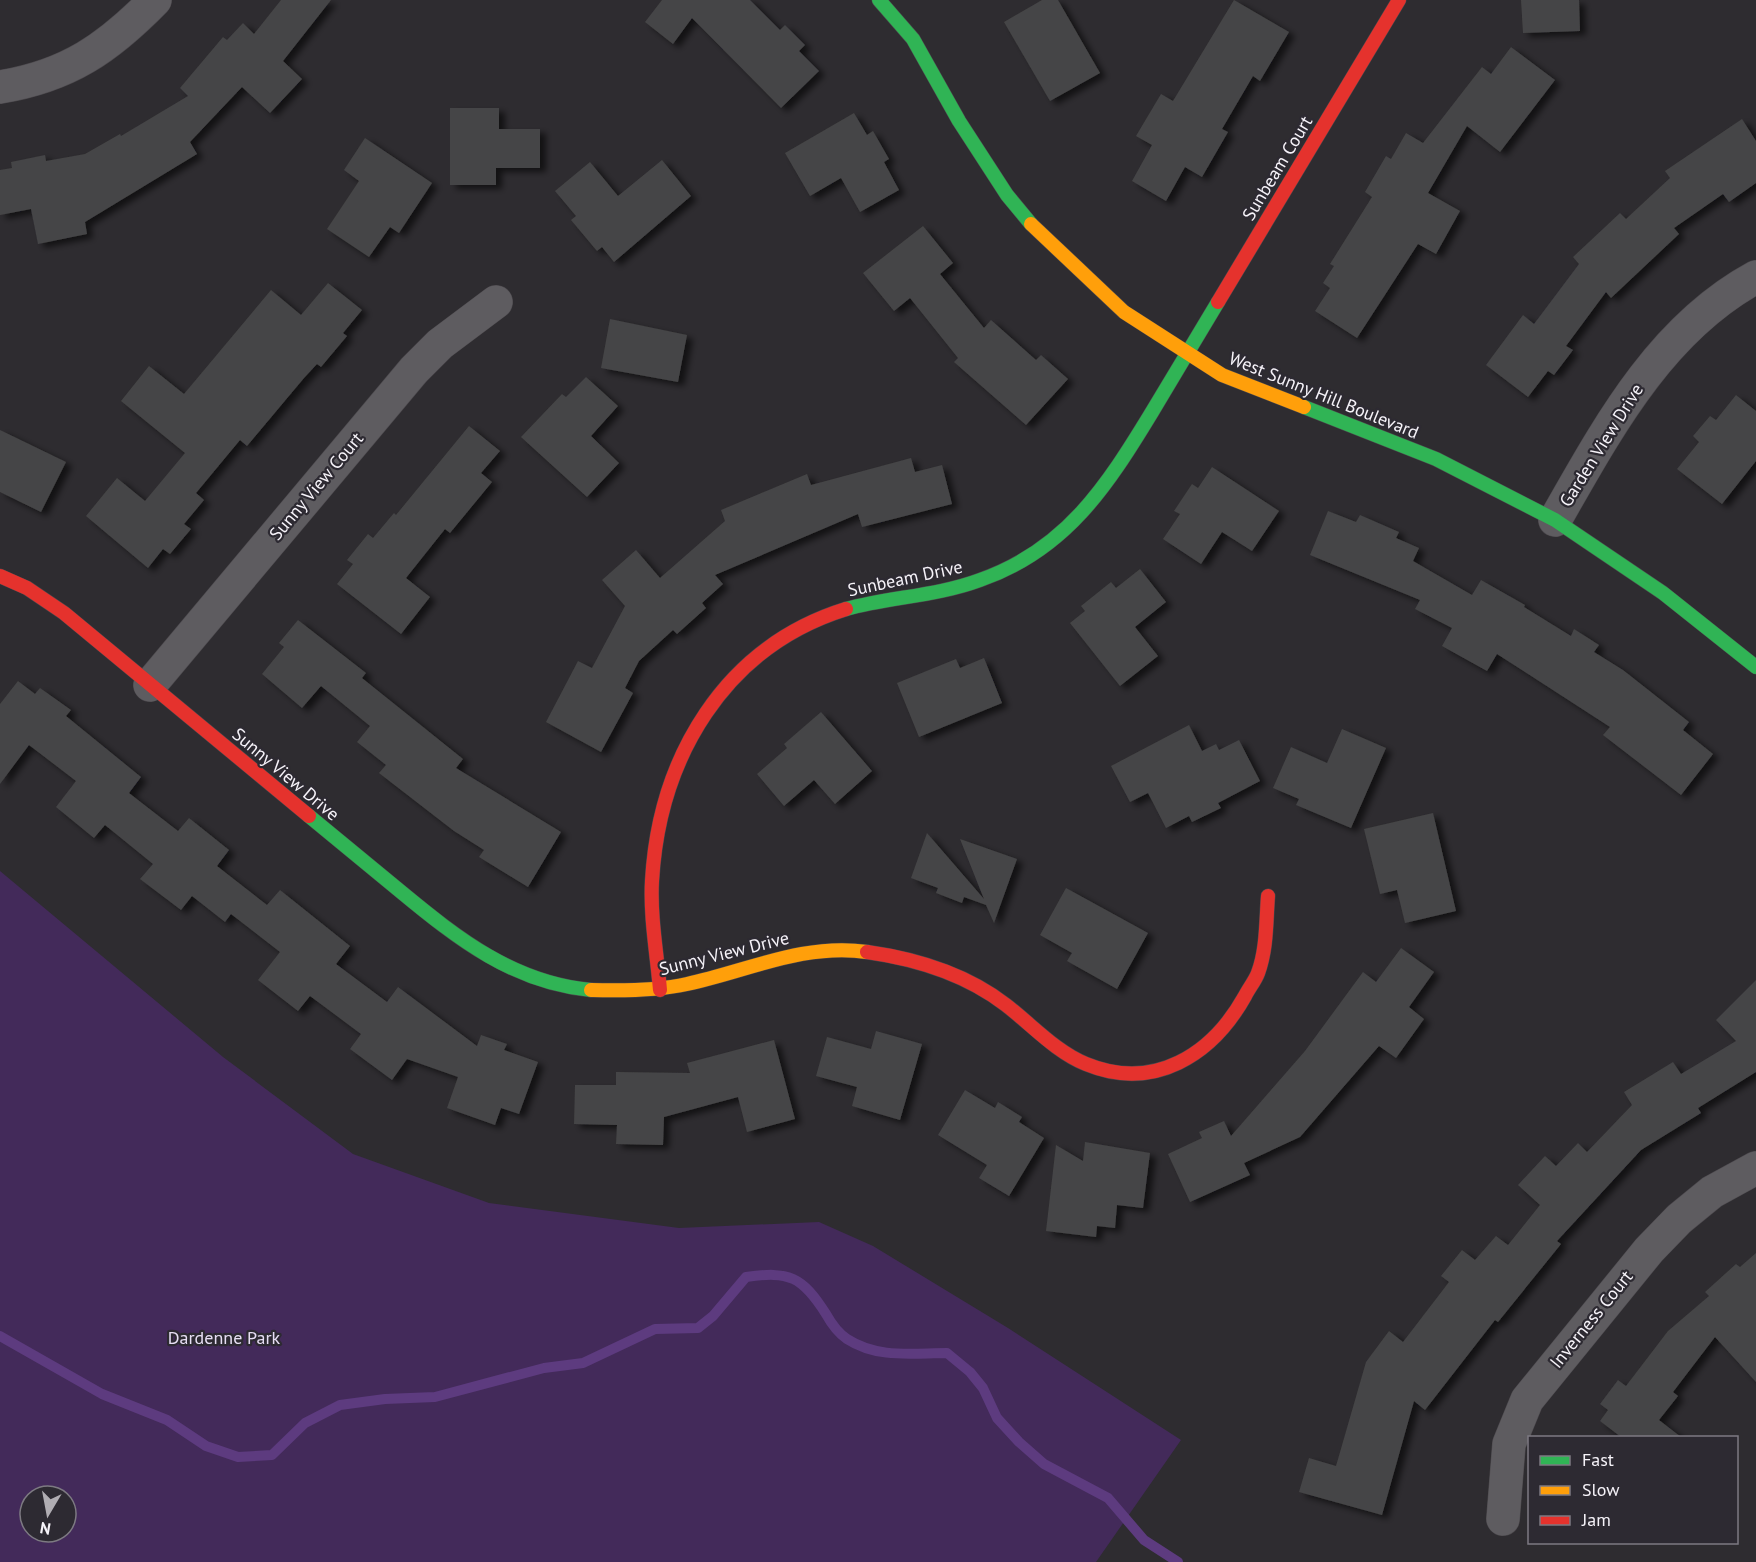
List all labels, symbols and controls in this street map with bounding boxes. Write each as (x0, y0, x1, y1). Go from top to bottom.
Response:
street label: Sunbeam Court (1237, 111, 1317, 225)
street label: West Sunny Hill Boulevard (1226, 346, 1422, 444)
street label: Garden View Drive (1554, 379, 1648, 511)
street label: Sunny View Court (264, 427, 368, 545)
street label: Sunbeam Drive (846, 555, 964, 601)
street label: Sunny View Drive (228, 722, 344, 826)
street label: Sunny View Drive (657, 926, 791, 980)
street label: Inverness Court (1544, 1265, 1638, 1373)
park label: Dardenne Park (168, 1326, 281, 1349)
legend (1528, 1436, 1738, 1544)
text: Fast (1582, 1448, 1614, 1471)
text: Slow (1582, 1478, 1620, 1501)
north arrow (18, 1484, 78, 1544)
text: Jam (1581, 1508, 1611, 1531)
text: N (38, 1518, 52, 1540)

